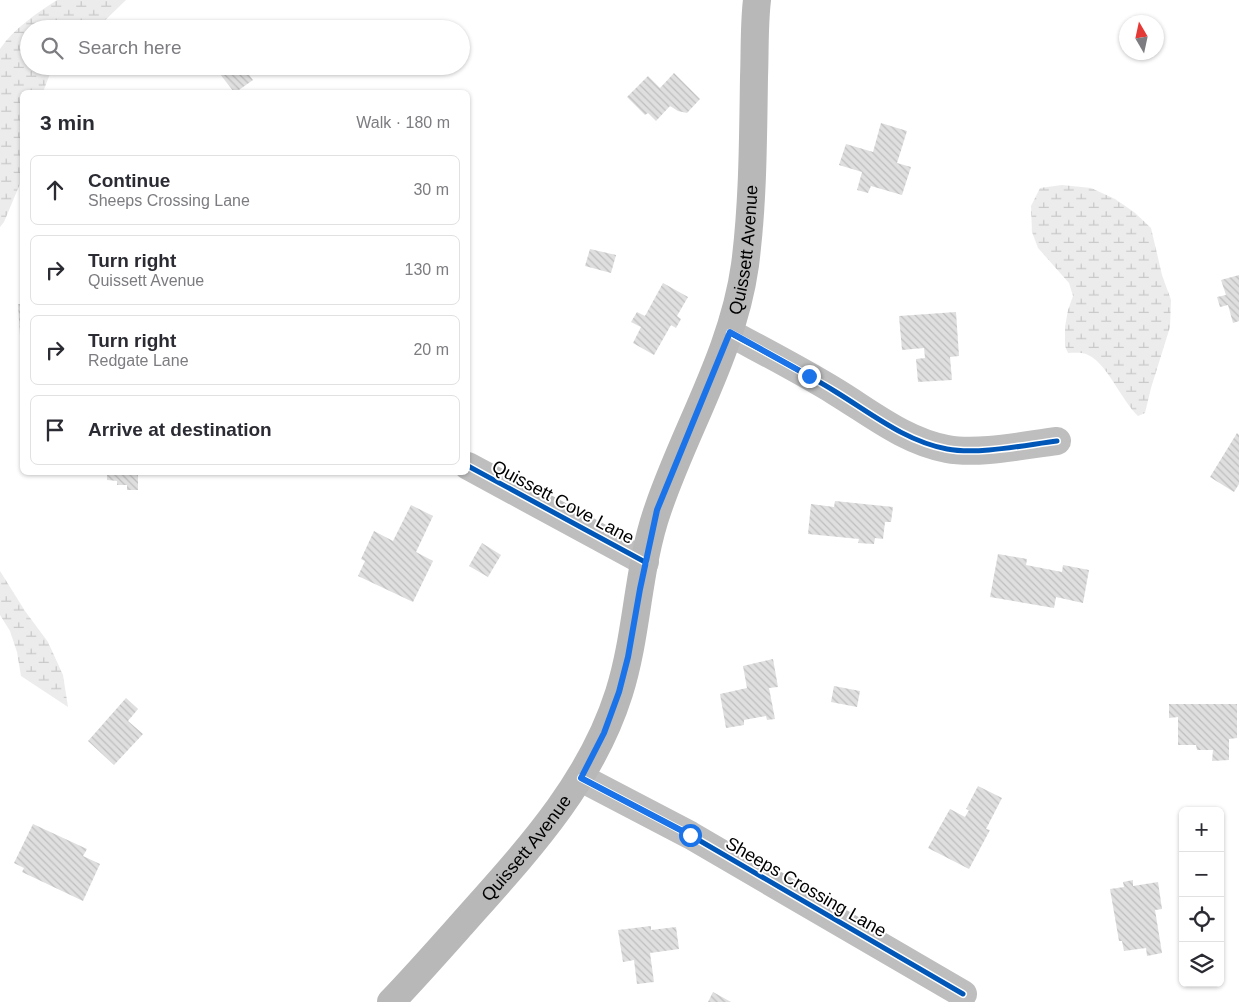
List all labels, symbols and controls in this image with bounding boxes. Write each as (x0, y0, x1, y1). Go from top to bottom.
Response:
north arrow (1119, 15, 1164, 60)
search box (20, 20, 470, 75)
icon: search (38, 34, 66, 62)
text: Search here (78, 37, 182, 58)
text: 3 min (40, 111, 95, 134)
text: Walk · 180 m (356, 114, 450, 131)
text: Continue (88, 170, 170, 191)
icon: ahead (41, 176, 69, 204)
text: 30 m (413, 181, 449, 198)
street label: Quissett Avenue (725, 185, 762, 317)
text: Sheeps Crossing Lane (88, 192, 250, 209)
text: Turn right (88, 250, 176, 271)
icon: right (41, 256, 69, 284)
text: 130 m (405, 261, 449, 278)
text: Quissett Avenue (88, 272, 204, 289)
text: Turn right (88, 330, 176, 351)
icon: right (41, 336, 69, 364)
text: 20 m (413, 341, 449, 358)
text: Redgate Lane (88, 352, 189, 369)
route end (798, 365, 821, 388)
icon: arrive (41, 416, 69, 444)
text: Arrive at destination (88, 419, 272, 440)
street label: Quissett Cove Lane (489, 456, 637, 548)
street label: Quissett Avenue (477, 791, 575, 905)
map controls (1179, 807, 1224, 987)
button: + (1179, 807, 1224, 852)
route start (679, 824, 702, 847)
street label: Sheeps Crossing Lane (722, 833, 890, 941)
button: − (1179, 852, 1224, 897)
button: locate (1179, 897, 1224, 942)
button: layers (1179, 942, 1224, 987)

